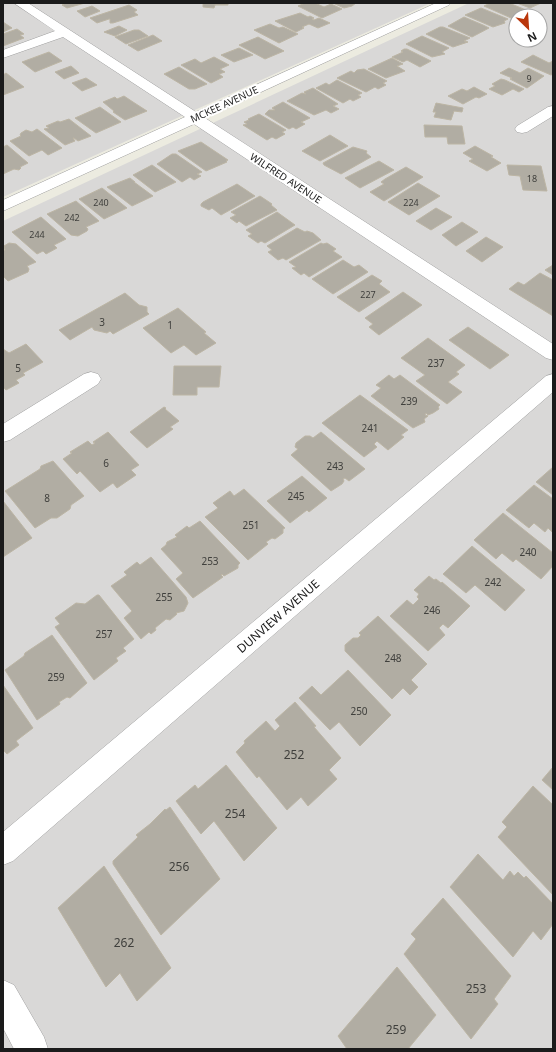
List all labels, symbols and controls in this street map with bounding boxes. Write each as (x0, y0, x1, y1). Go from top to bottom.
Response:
north arrow (508, 8, 548, 48)
text: N (525, 29, 540, 46)
house number: 9 (526, 72, 532, 85)
street label: MCKEE AVENUE (188, 82, 260, 126)
street label: WILFRED AVENUE (247, 150, 325, 206)
house number: 18 (527, 172, 537, 185)
house number: 240 (93, 196, 109, 209)
house number: 224 (403, 196, 419, 209)
house number: 242 (64, 211, 80, 224)
house number: 244 (29, 228, 45, 241)
house number: 227 (360, 288, 376, 301)
house number: 3 (99, 315, 105, 329)
house number: 1 (167, 318, 173, 332)
house number: 237 (427, 356, 445, 370)
house number: 5 (15, 361, 21, 375)
house number: 239 (400, 394, 418, 408)
house number: 241 (361, 421, 379, 435)
house number: 6 (103, 456, 109, 470)
house number: 243 (326, 459, 344, 473)
house number: 245 (287, 489, 305, 503)
house number: 8 (44, 491, 50, 505)
house number: 251 (242, 518, 260, 532)
house number: 240 (519, 545, 537, 559)
house number: 253 (201, 554, 219, 568)
street label: DUNVIEW AVENUE (233, 575, 323, 657)
house number: 242 (484, 575, 502, 589)
house number: 255 (155, 590, 173, 604)
house number: 246 (423, 603, 441, 617)
house number: 257 (95, 627, 113, 641)
house number: 248 (384, 651, 402, 665)
house number: 259 (47, 670, 65, 684)
house number: 250 (350, 704, 368, 718)
house number: 252 (284, 746, 304, 763)
house number: 254 (225, 805, 245, 822)
house number: 256 (169, 858, 189, 875)
house number: 262 (114, 934, 134, 951)
house number: 253 (466, 980, 486, 997)
house number: 259 (386, 1021, 406, 1038)

